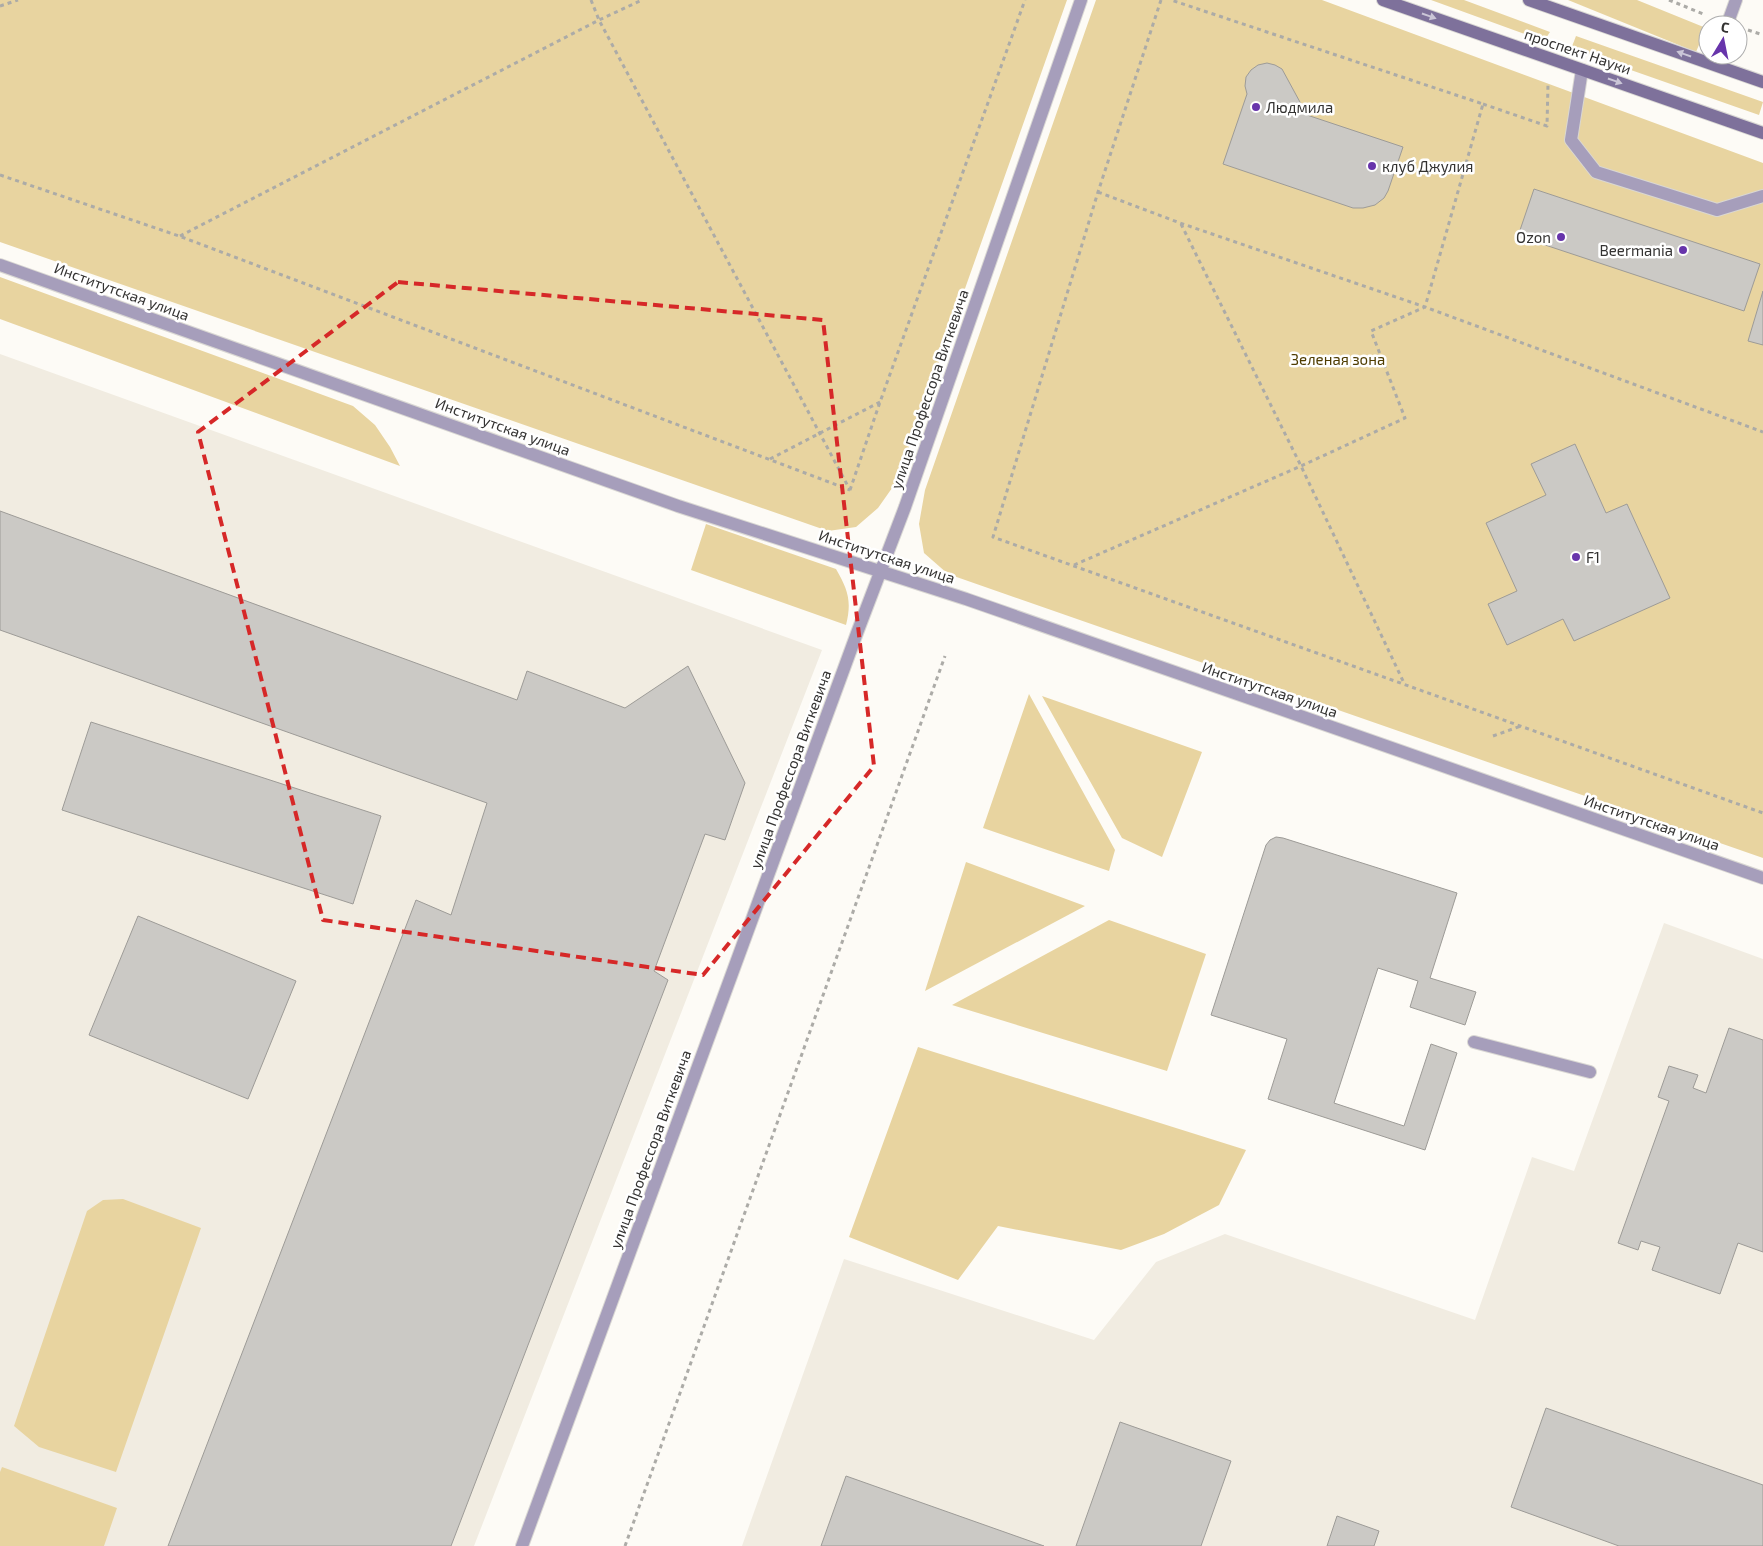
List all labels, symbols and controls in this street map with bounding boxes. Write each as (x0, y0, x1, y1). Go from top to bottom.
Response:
one-way arrow (1422, 12, 1437, 20)
north arrow (1698, 15, 1748, 65)
text: С (1720, 18, 1731, 36)
street label: проспект Науки (1522, 24, 1634, 79)
one-way arrow (1676, 50, 1691, 58)
one-way arrow (1608, 78, 1623, 86)
place label: Людмила (1266, 98, 1333, 116)
marker: Людмила (1250, 101, 1262, 113)
place label: клуб Джулия (1382, 157, 1474, 176)
marker: клуб Джулия (1366, 160, 1378, 172)
place label: Ozon (1516, 228, 1551, 246)
marker: Ozon (1555, 231, 1567, 243)
place label: Beermania (1600, 241, 1673, 259)
marker: Beermania (1677, 244, 1689, 256)
street label: Институтская улица (52, 258, 192, 325)
street label: улица Профессора Виткевича (886, 287, 973, 491)
park label: Зеленая зона (1291, 350, 1385, 368)
street label: Институтская улица (433, 393, 573, 460)
street label: Институтская улица (816, 525, 957, 587)
place label: F1 (1586, 548, 1600, 566)
marker: F1 (1570, 551, 1582, 563)
street label: Институтская улица (1199, 657, 1340, 722)
street label: улица Профессора Виткевича (746, 667, 835, 871)
street label: Институтская улица (1581, 790, 1722, 855)
street label: улица Профессора Виткевича (606, 1047, 695, 1251)

